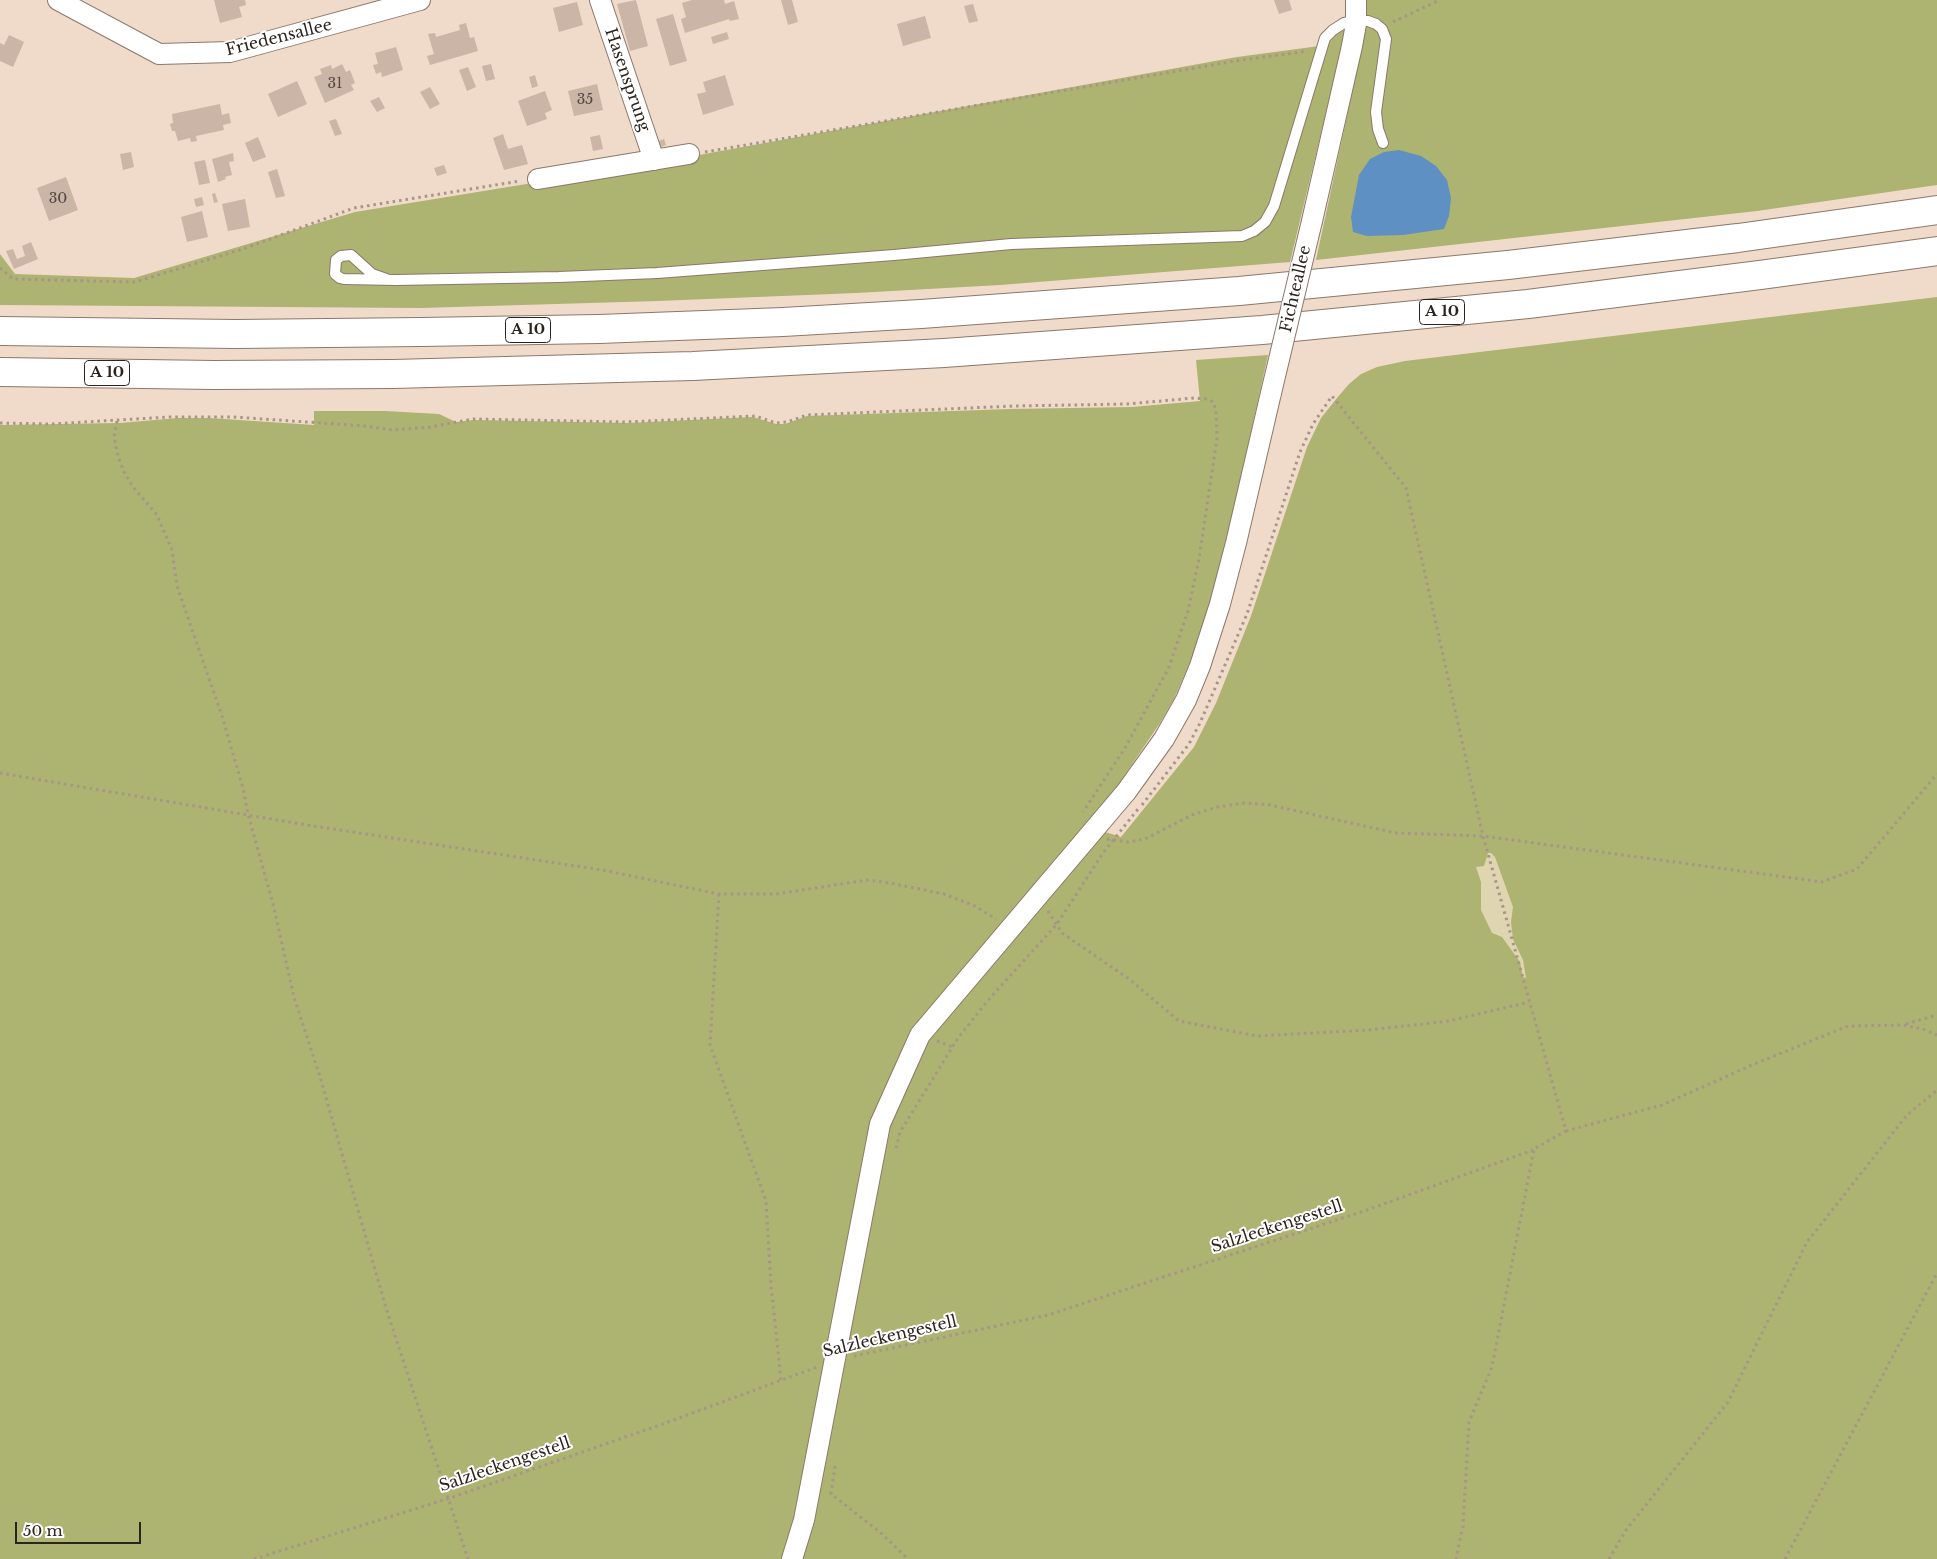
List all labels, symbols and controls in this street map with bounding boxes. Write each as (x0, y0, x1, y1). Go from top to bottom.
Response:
street label: Friedensallee (224, 16, 334, 60)
street label: Hasensprung (600, 26, 654, 134)
house number: 31 (328, 76, 342, 92)
house number: 35 (577, 92, 593, 108)
house number: 30 (49, 191, 67, 207)
street label: Fichteallee (1277, 244, 1315, 334)
road number: A 10 (1420, 300, 1464, 324)
road number: A 10 (506, 318, 550, 342)
road number: A 10 (84, 360, 130, 386)
street label: Salzleckengestell (1209, 1197, 1345, 1257)
street label: Salzleckengestell (821, 1312, 959, 1362)
street label: Salzleckengestell (437, 1434, 573, 1496)
scale bar (18, 1512, 144, 1544)
text: 50 m (23, 1521, 63, 1540)

